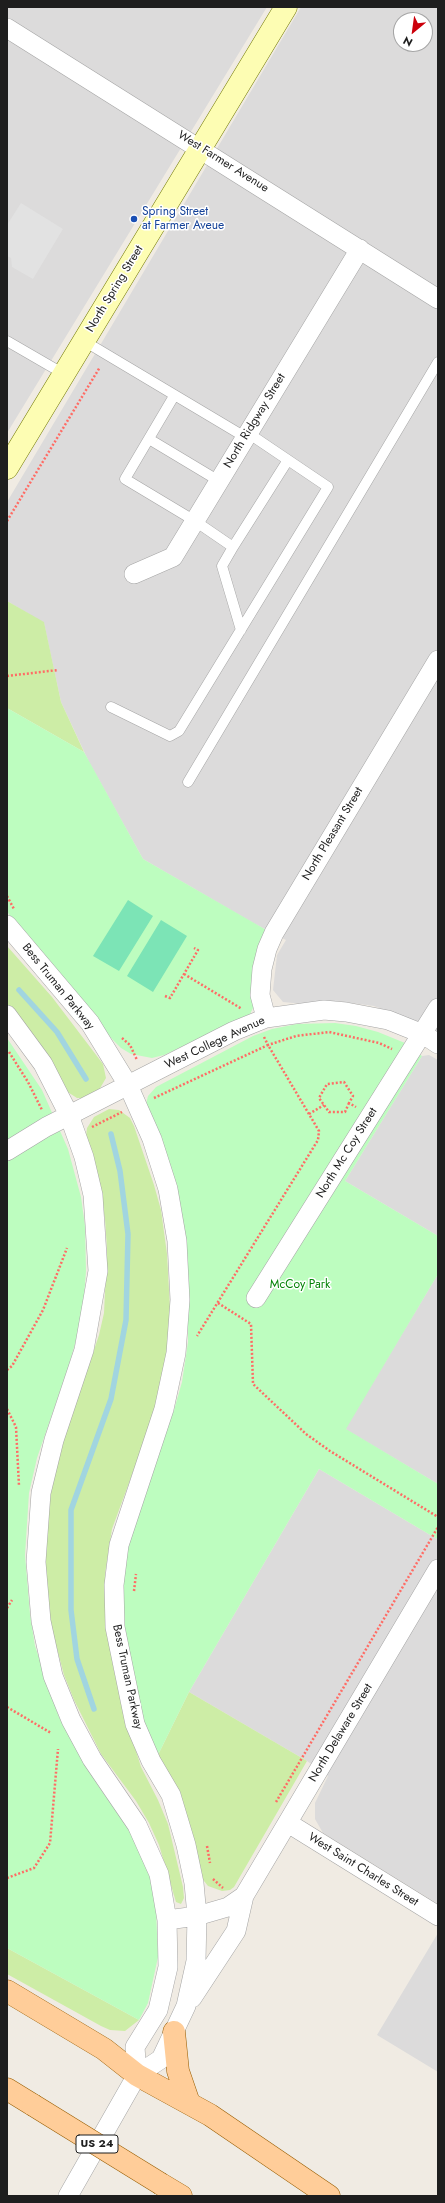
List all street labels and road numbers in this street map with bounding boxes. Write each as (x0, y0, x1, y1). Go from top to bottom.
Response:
street label: West Farmer Avenue (175, 128, 271, 196)
street label: North Spring Street (83, 243, 147, 335)
street label: North Ridgway Street (221, 371, 289, 471)
street label: North Pleasant Street (300, 785, 366, 883)
street label: Bess Truman Parkway (19, 941, 97, 1033)
street label: West College Avenue (163, 1013, 267, 1073)
street label: North Mc Coy Street (313, 1105, 381, 1201)
street label: Bess Truman Parkway (109, 1623, 145, 1731)
street label: North Delaware Street (306, 1681, 376, 1785)
street label: West Saint Charles Street (305, 1830, 421, 1910)
road number: US 24 (76, 2135, 118, 2153)

